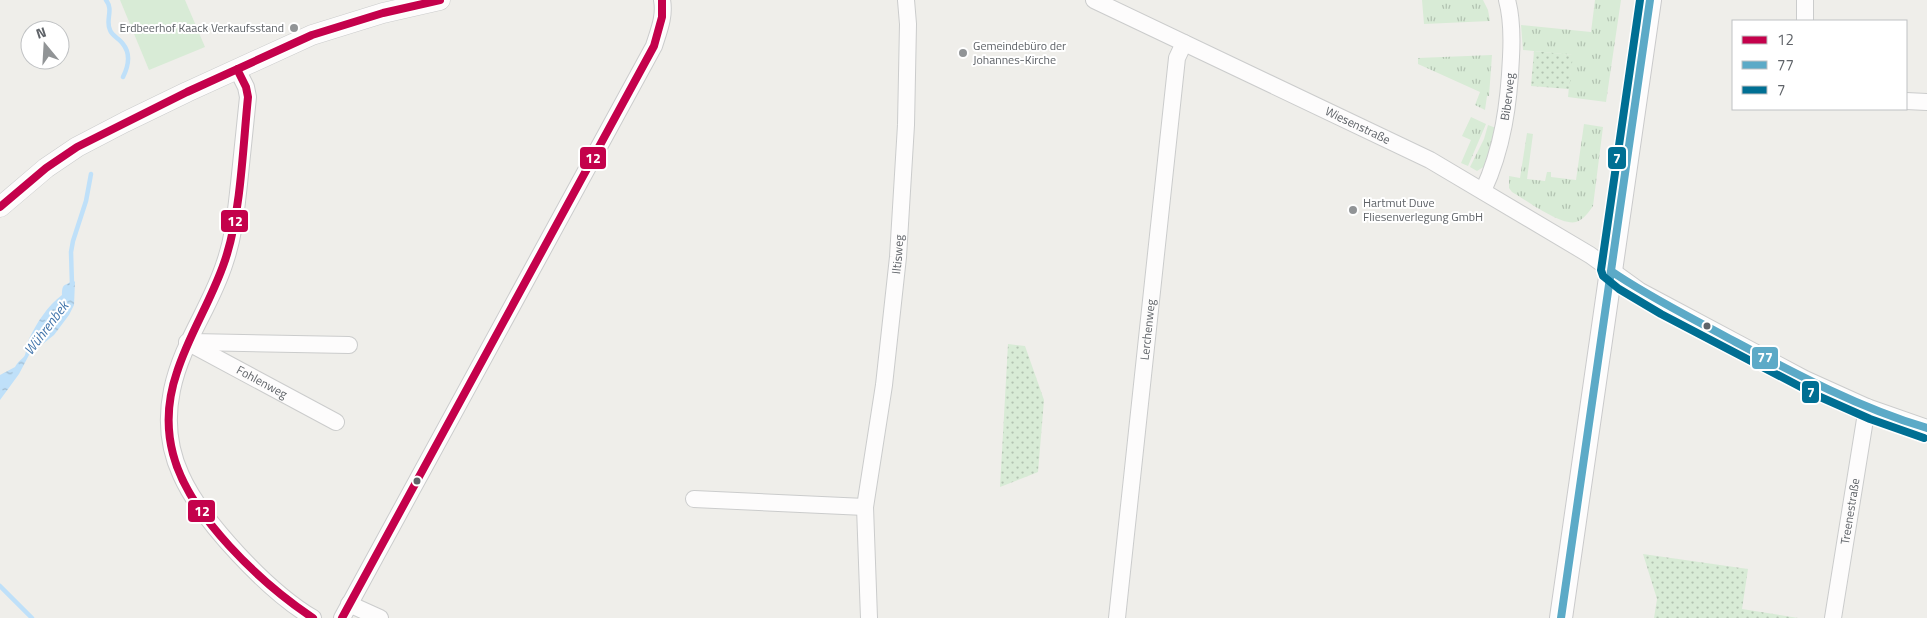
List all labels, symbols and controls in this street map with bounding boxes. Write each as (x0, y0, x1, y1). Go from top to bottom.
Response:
place label: Erdbeerhof Kaack Verkaufsstand (120, 18, 284, 37)
north arrow (20, 20, 70, 70)
legend (1732, 20, 1907, 110)
text: N (33, 21, 49, 44)
marker: Erdbeerhof Kaack Verkaufsstand (288, 22, 300, 34)
text: 12 (1777, 28, 1794, 51)
place label: Gemeindebüro der Johannes-Kirche (973, 36, 1066, 69)
marker: Gemeindebüro der Johannes-Kirche (957, 47, 969, 59)
text: 77 (1777, 53, 1794, 76)
street label: Biberweg (1495, 72, 1519, 122)
text: 7 (1777, 78, 1785, 101)
street label: Wiesenstraße (1322, 101, 1394, 149)
line badge: 12 (579, 146, 607, 170)
line badge: 7 (1607, 146, 1627, 170)
text: 12 (585, 147, 601, 168)
text: 7 (1613, 147, 1621, 168)
place label: Hartmut Duve Fliesenverlegung GmbH (1363, 193, 1483, 226)
marker: Hartmut Duve Fliesenverlegung GmbH (1347, 204, 1359, 216)
line badge: 12 (220, 209, 249, 233)
text: 12 (227, 210, 243, 231)
street label: Iltisweg (886, 234, 908, 275)
water label: Wührenbek (18, 295, 74, 359)
street label: Lerchenweg (1135, 298, 1160, 361)
unlabelled marker (1702, 321, 1712, 331)
line badge: 77 (1751, 346, 1779, 370)
text: 77 (1757, 346, 1773, 367)
street label: Fohlenweg (233, 360, 291, 403)
line badge: 7 (1801, 380, 1820, 404)
text: 7 (1807, 381, 1815, 402)
unlabelled marker (412, 476, 422, 486)
street label: Treenestraße (1835, 477, 1864, 546)
line badge: 12 (187, 499, 216, 523)
text: 12 (194, 500, 210, 521)

